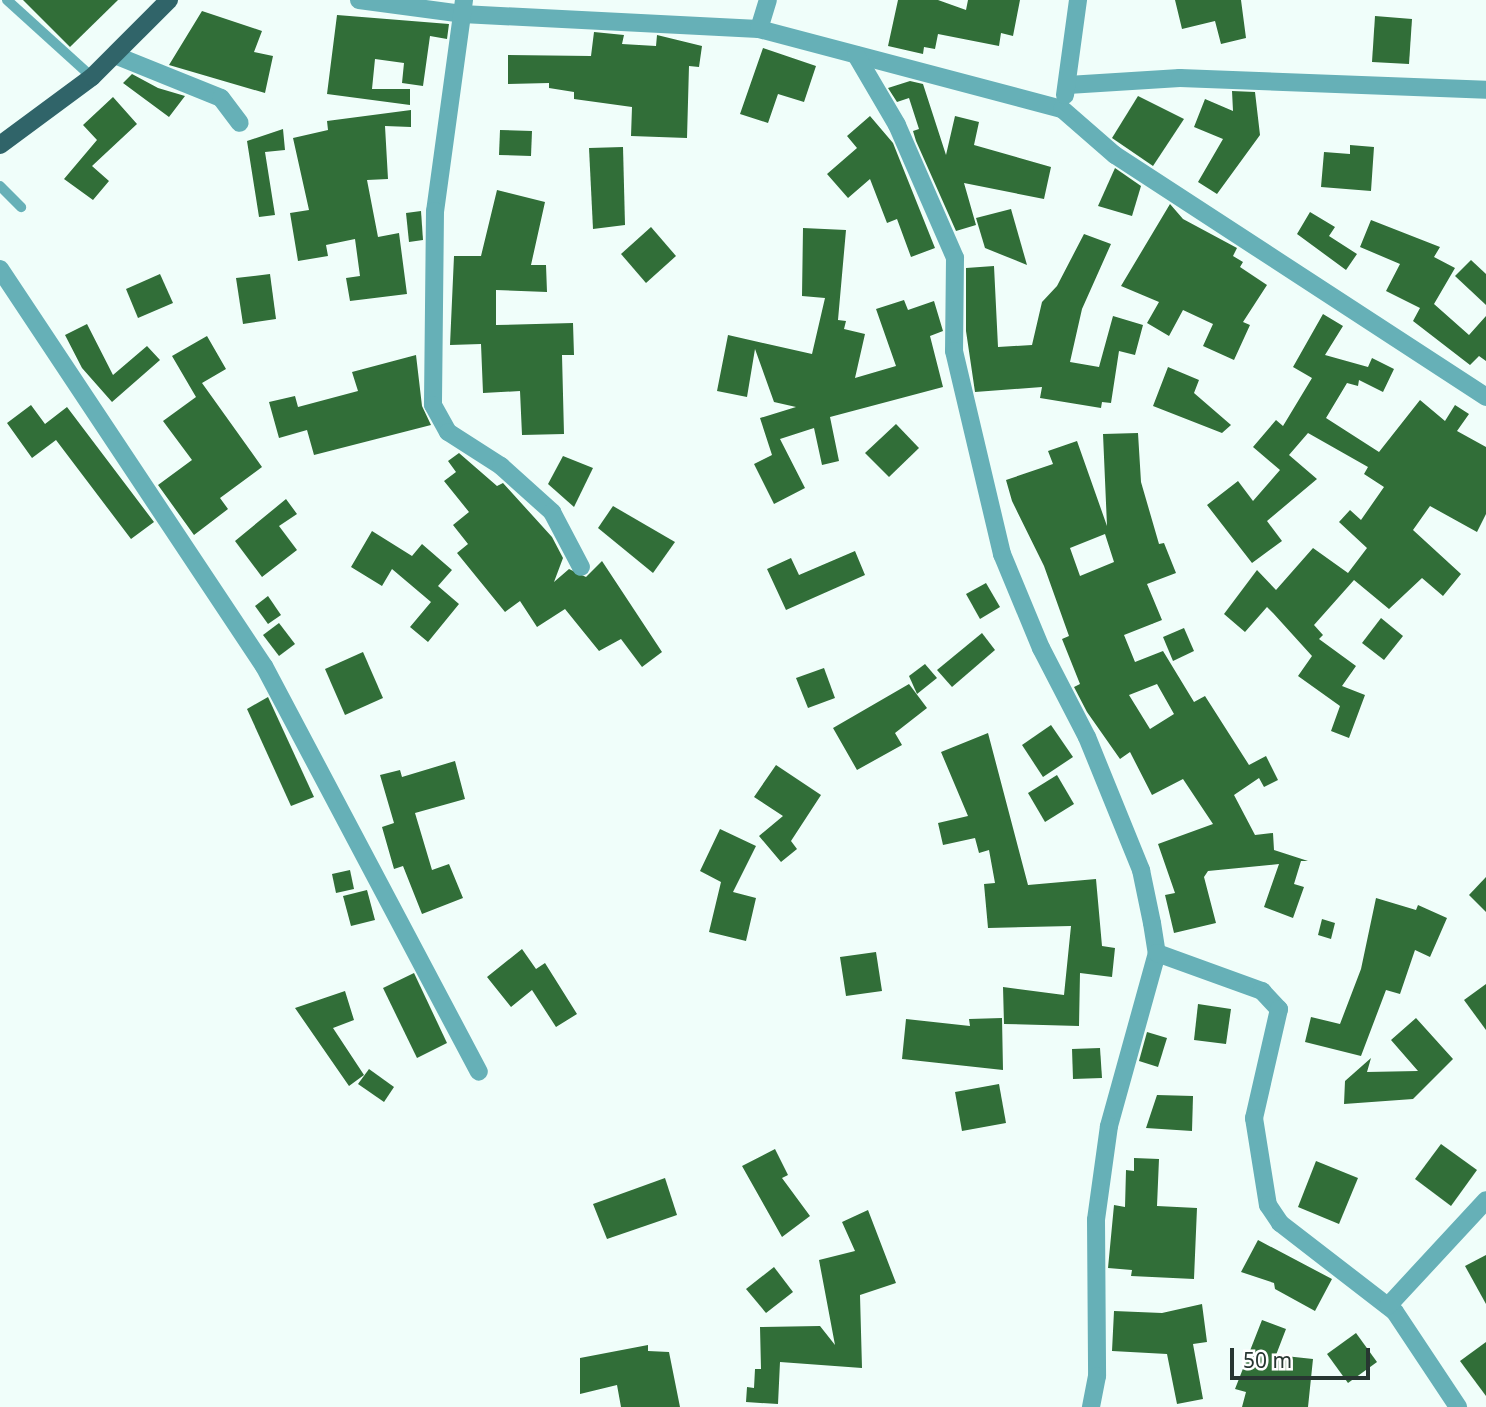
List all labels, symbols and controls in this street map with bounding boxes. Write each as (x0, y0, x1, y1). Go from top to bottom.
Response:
scale bar (1234, 1334, 1374, 1378)
text: 50 m (1243, 1346, 1292, 1374)

